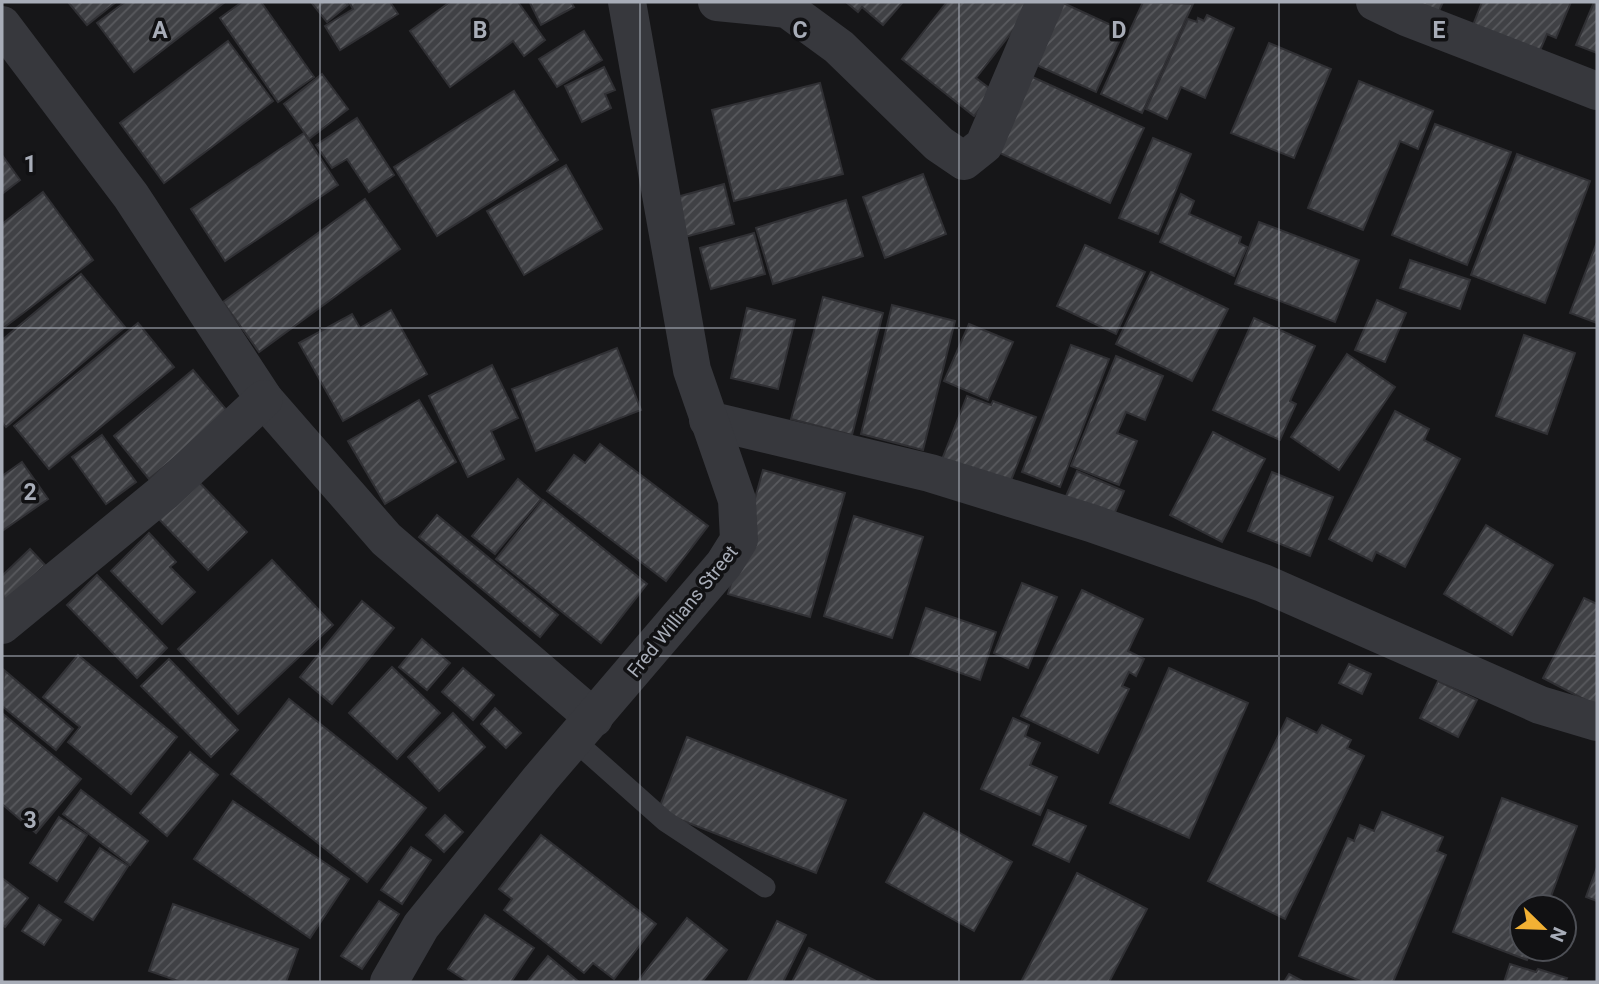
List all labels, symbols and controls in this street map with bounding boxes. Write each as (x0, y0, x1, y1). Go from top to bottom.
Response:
text: A (152, 17, 168, 44)
text: B (473, 17, 487, 44)
text: C (792, 17, 808, 44)
text: D (1112, 17, 1126, 44)
text: E (1433, 17, 1446, 44)
text: 1 (23, 151, 37, 178)
text: 2 (23, 479, 37, 506)
street label: Fred Willians Street (622, 541, 743, 682)
text: 3 (23, 807, 37, 834)
north arrow (1508, 893, 1578, 963)
text: N (1545, 924, 1571, 945)

